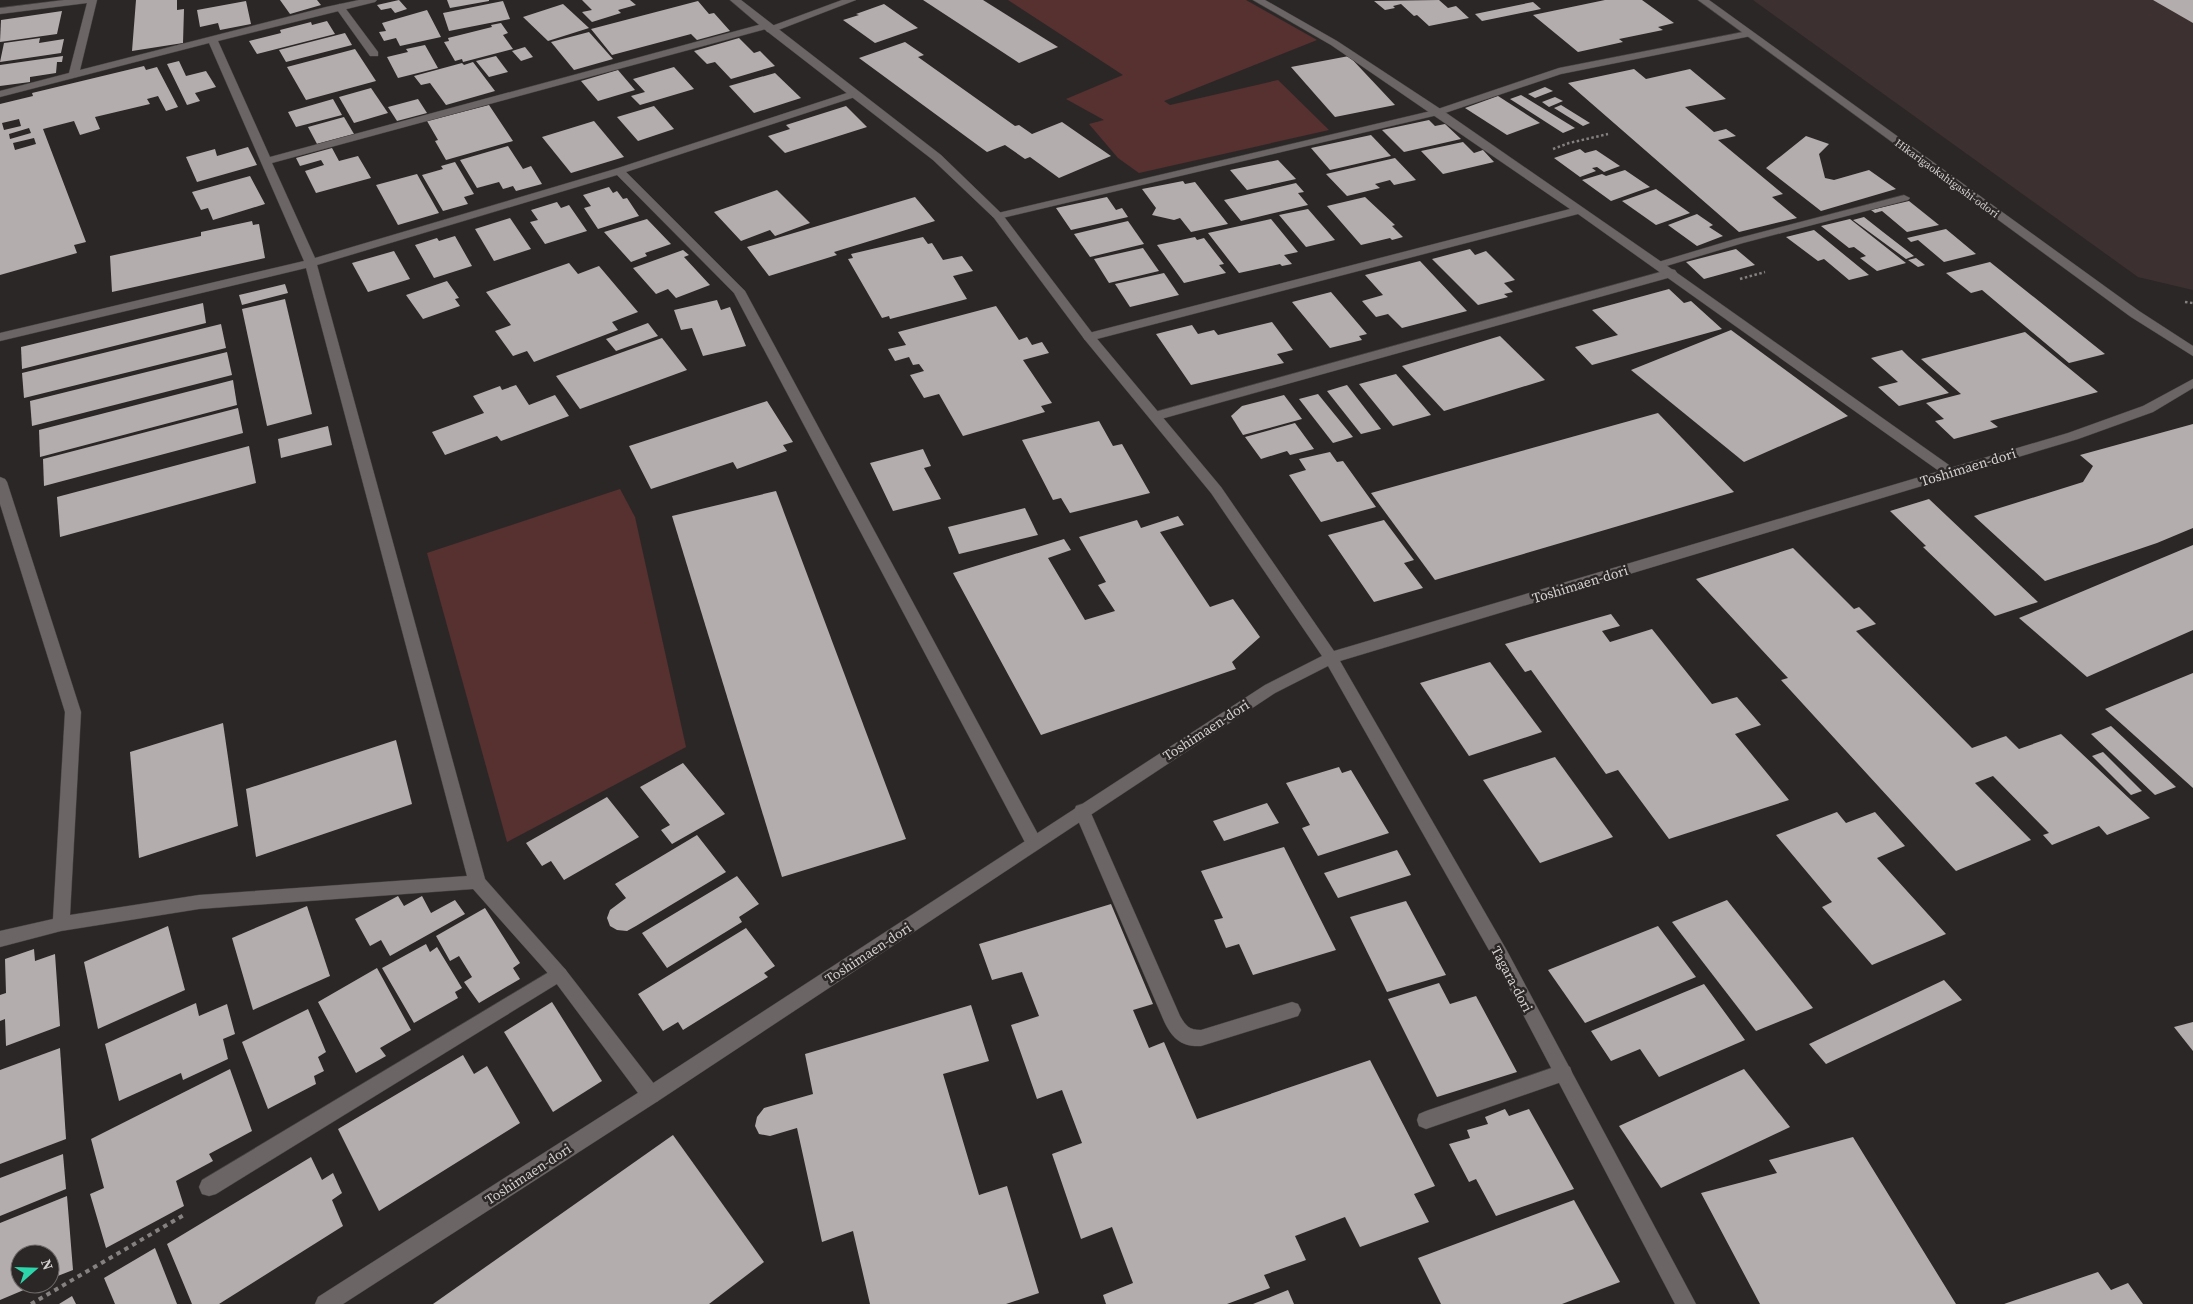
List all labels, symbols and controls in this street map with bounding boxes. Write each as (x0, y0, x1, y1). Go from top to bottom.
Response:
street label: Hikarigaokahigashi-odori (1892, 135, 2002, 221)
street label: Toshimaen-dori (1918, 443, 2018, 491)
street label: Toshimaen-dori (1530, 560, 1630, 608)
street label: Toshimaen-dori (1159, 695, 1253, 765)
street label: Toshimaen-dori (821, 918, 915, 988)
street label: Tagara-dori (1486, 943, 1538, 1015)
street label: Toshimaen-dori (481, 1139, 575, 1209)
north arrow (10, 1244, 60, 1294)
text: N (36, 1256, 58, 1273)

